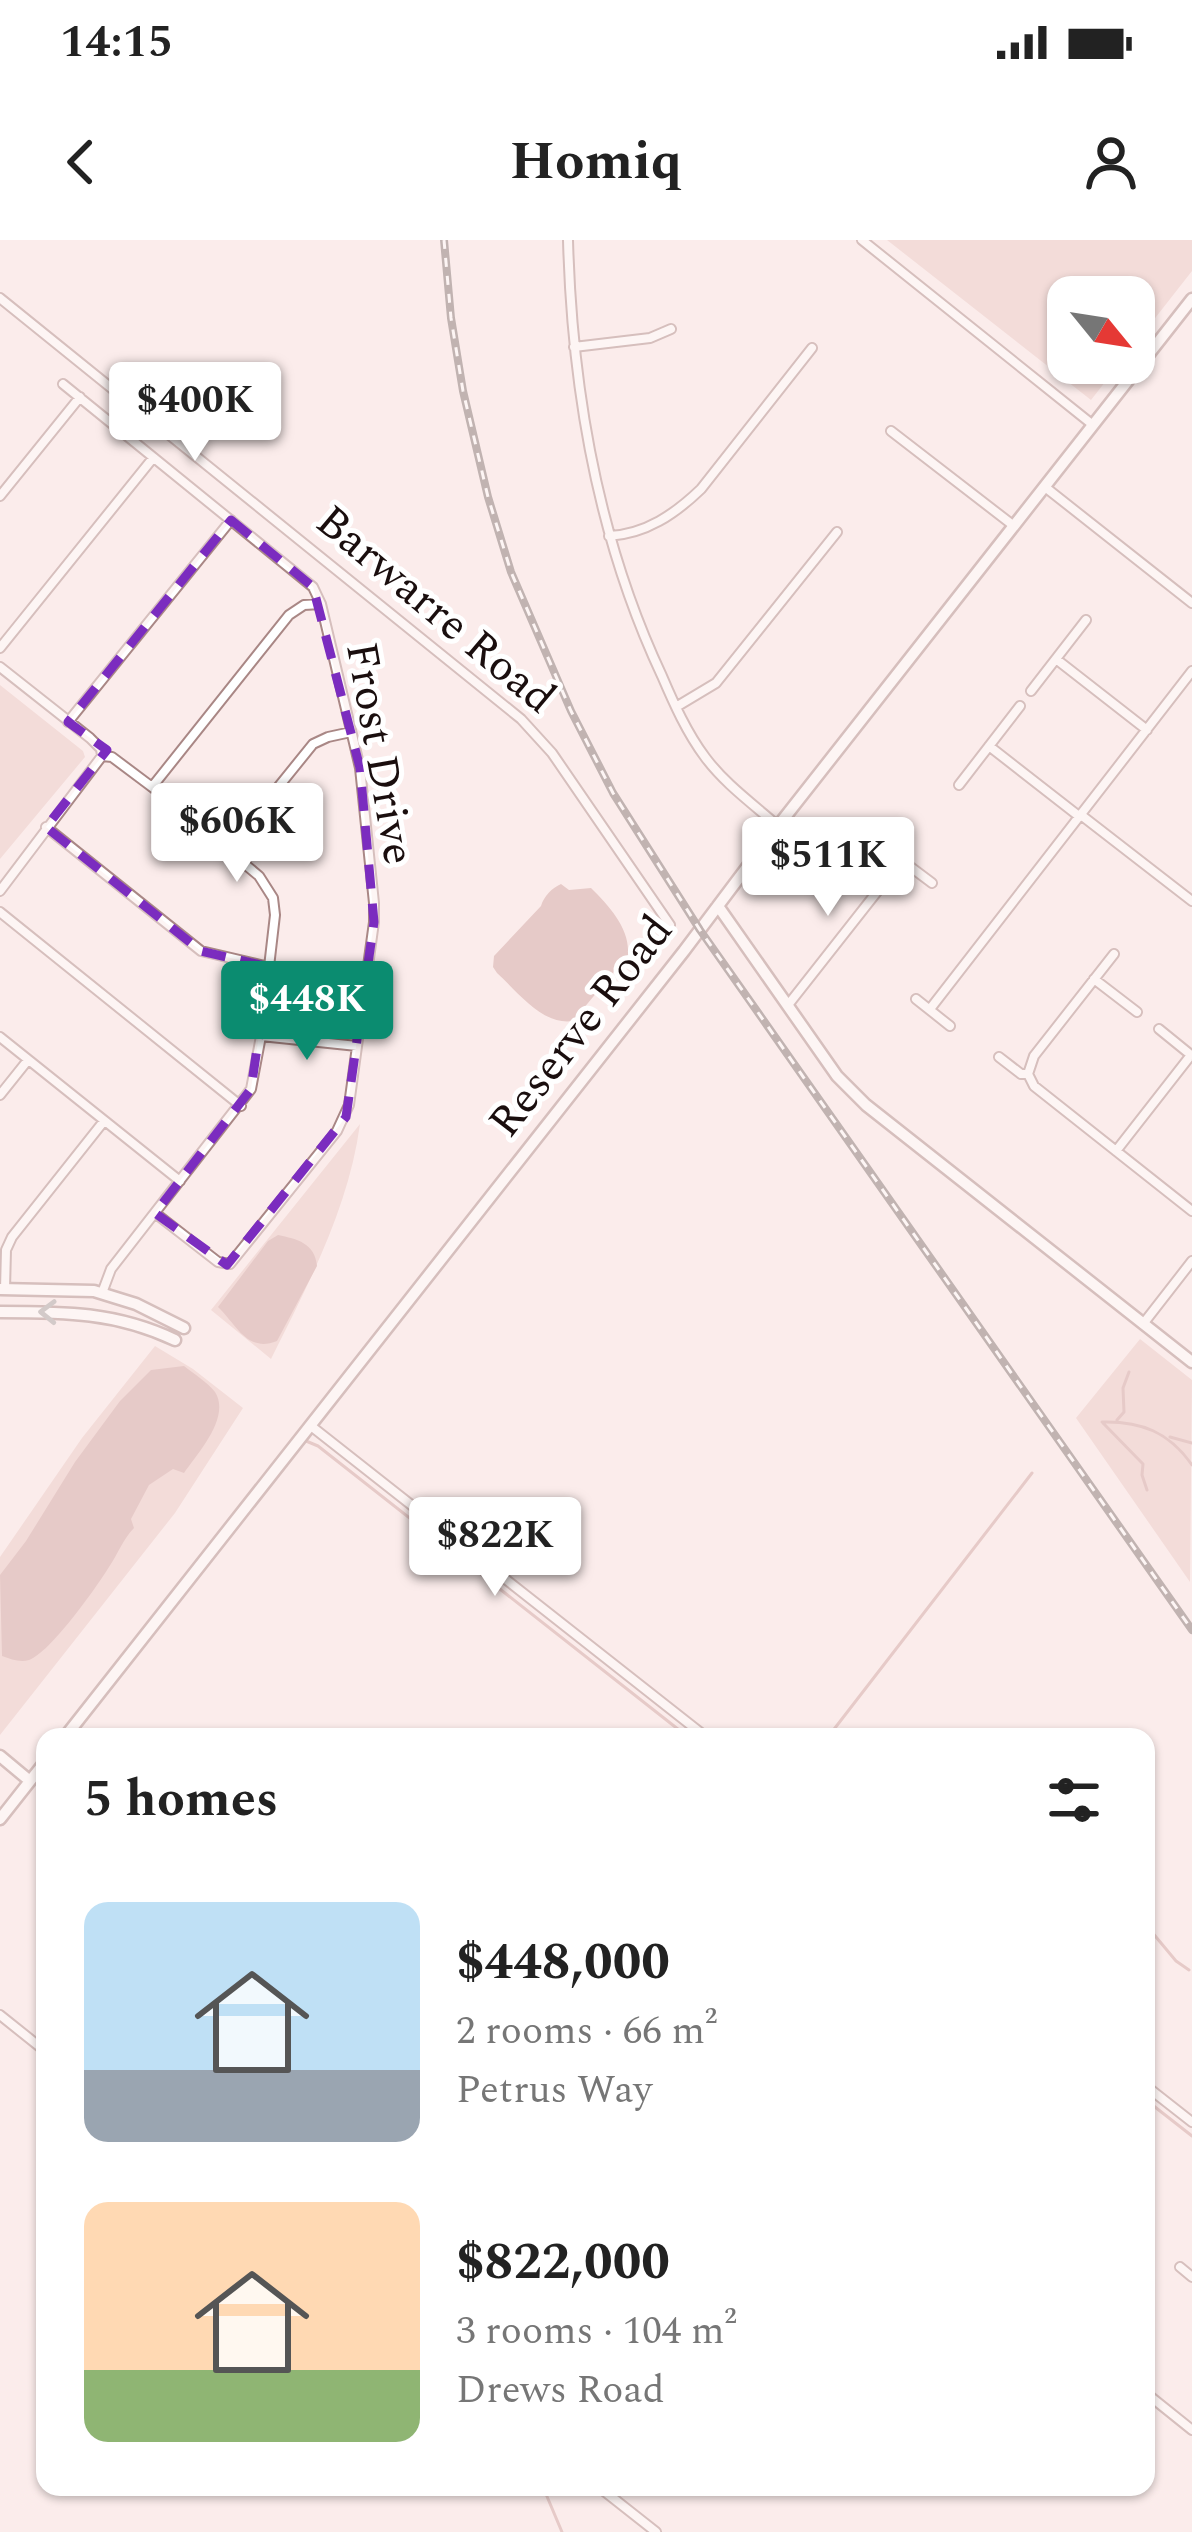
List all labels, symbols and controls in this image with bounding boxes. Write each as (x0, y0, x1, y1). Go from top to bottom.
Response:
text: 14:15 (60, 8, 173, 77)
text: Homiq (510, 121, 682, 203)
icon: back (48, 129, 114, 195)
icon: person (1078, 129, 1144, 195)
north arrow (1047, 276, 1155, 384)
map controls (1047, 276, 1155, 384)
pin: $400K (111, 362, 279, 464)
text: $400K (136, 371, 254, 430)
street label: Barwarre Road (300, 488, 571, 731)
street label: Frost Drive (326, 637, 433, 870)
pin: $606K (153, 783, 321, 885)
text: $606K (178, 792, 296, 851)
pin: $511K (744, 817, 912, 919)
text: $511K (769, 826, 887, 885)
street label: Reserve Road (472, 900, 690, 1153)
pin: $448K (223, 961, 391, 1063)
text: $448K (248, 970, 366, 1029)
one-way arrow (38, 1300, 57, 1326)
pin: $822K (411, 1497, 579, 1599)
text: $822K (436, 1506, 554, 1565)
text: 5 homes (84, 1761, 278, 1839)
icon: filters (1041, 1767, 1107, 1833)
text: $448,000 (456, 1924, 670, 2002)
icon: home (180, 1950, 324, 2094)
text: 2 rooms · 66 m² (456, 2002, 717, 2061)
text: Petrus Way (456, 2061, 652, 2120)
text: $822,000 (456, 2224, 670, 2302)
icon: home (180, 2250, 324, 2394)
text: 3 rooms · 104 m² (456, 2302, 737, 2361)
text: Drews Road (456, 2361, 664, 2420)

